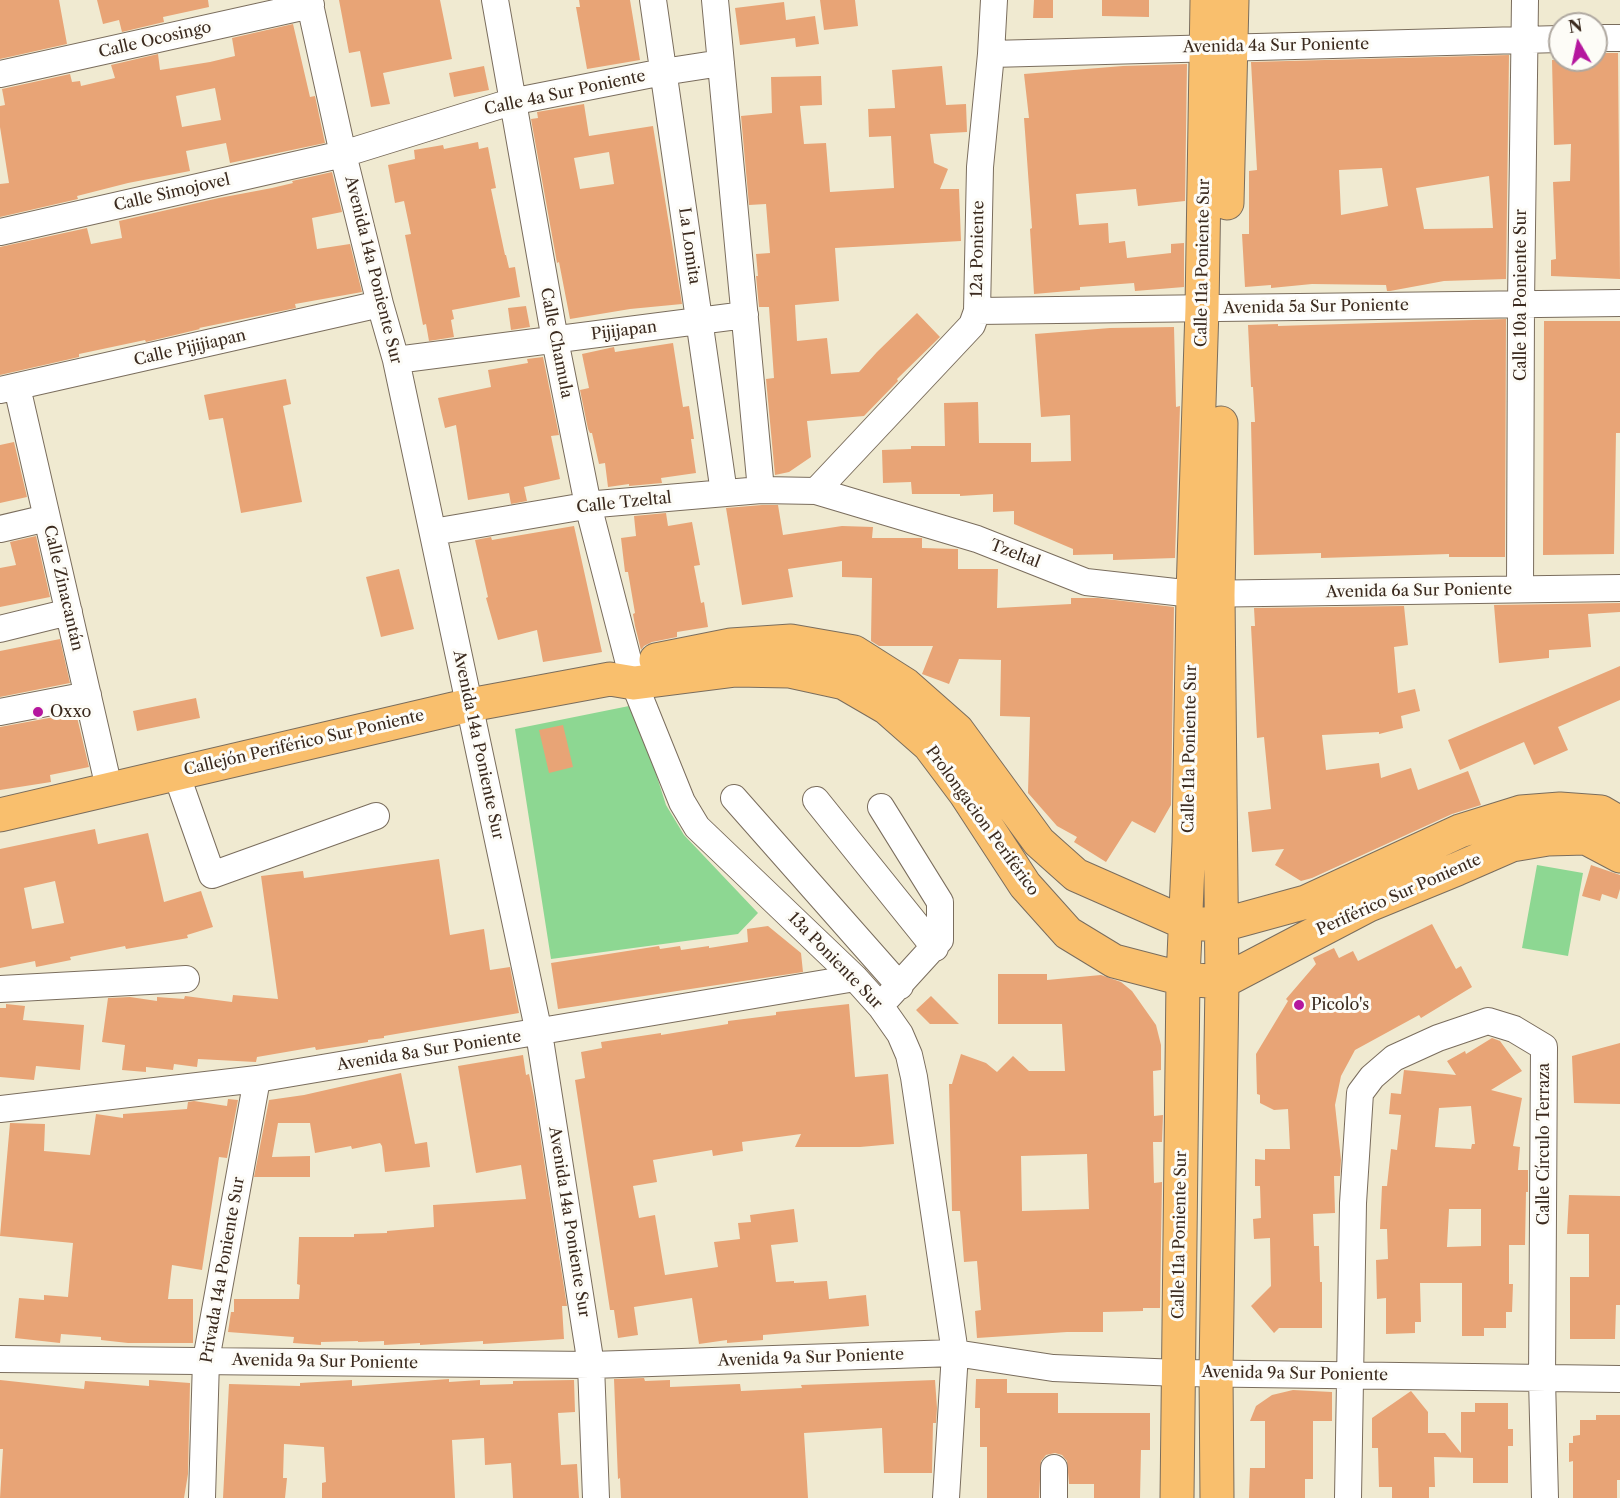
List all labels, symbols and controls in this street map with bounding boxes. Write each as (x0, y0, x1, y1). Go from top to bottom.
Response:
north arrow (1548, 12, 1608, 72)
text: N (1567, 15, 1584, 37)
street label: Calle Ocosingo (97, 18, 213, 62)
street label: Avenida 4a Sur Poniente (1183, 35, 1369, 57)
street label: Calle 4a Sur Poniente (483, 67, 647, 119)
street label: Calle Simojovel (112, 170, 232, 216)
street label: Avenida 14a Poniente Sur (340, 174, 406, 366)
street label: Calle 11a Poniente Sur (1192, 179, 1214, 347)
street label: 12a Poniente (968, 200, 988, 298)
street label: La Lomita (674, 206, 704, 286)
street label: Calle 10a Poniente Sur (1511, 209, 1531, 381)
street label: Calle Chamula (536, 286, 576, 400)
street label: Avenida 5a Sur Poniente (1223, 296, 1409, 318)
street label: Pijijapan (590, 317, 658, 345)
street label: Calle Pijijiapan (132, 326, 248, 370)
street label: Calle Tzeltal (575, 488, 673, 518)
street label: Calle Zinacantán (39, 523, 87, 653)
street label: Tzeltal (987, 536, 1043, 572)
street label: Avenida 6a Sur Poniente (1326, 580, 1512, 602)
street label: Avenida 14a Poniente Sur (449, 649, 507, 841)
street label: Calle 11a Poniente Sur (1179, 665, 1201, 833)
place label: Oxxo (50, 702, 91, 722)
marker: Oxxo (31, 705, 45, 719)
street label: Callejón Periférico Sur Poniente (182, 706, 426, 780)
street label: Prolongacion Periférico (921, 742, 1043, 900)
street label: Periférico Sur Poniente (1314, 850, 1484, 940)
street label: 13a Poniente Sur (784, 909, 886, 1013)
place label: Picolo's (1311, 995, 1369, 1015)
marker: Picolo's (1292, 998, 1306, 1012)
street label: Avenida 8a Sur Poniente (335, 1027, 523, 1075)
street label: Calle Círculo Terraza (1534, 1063, 1554, 1225)
street label: Avenida 14a Poniente Sur (544, 1125, 594, 1319)
street label: Calle 11a Poniente Sur (1169, 1151, 1191, 1319)
street label: Privada 14a Poniente Sur (197, 1175, 249, 1365)
street label: Avenida 9a Sur Poniente (718, 1345, 904, 1371)
street label: Avenida 9a Sur Poniente (232, 1351, 418, 1373)
street label: Avenida 9a Sur Poniente (1202, 1363, 1388, 1385)

